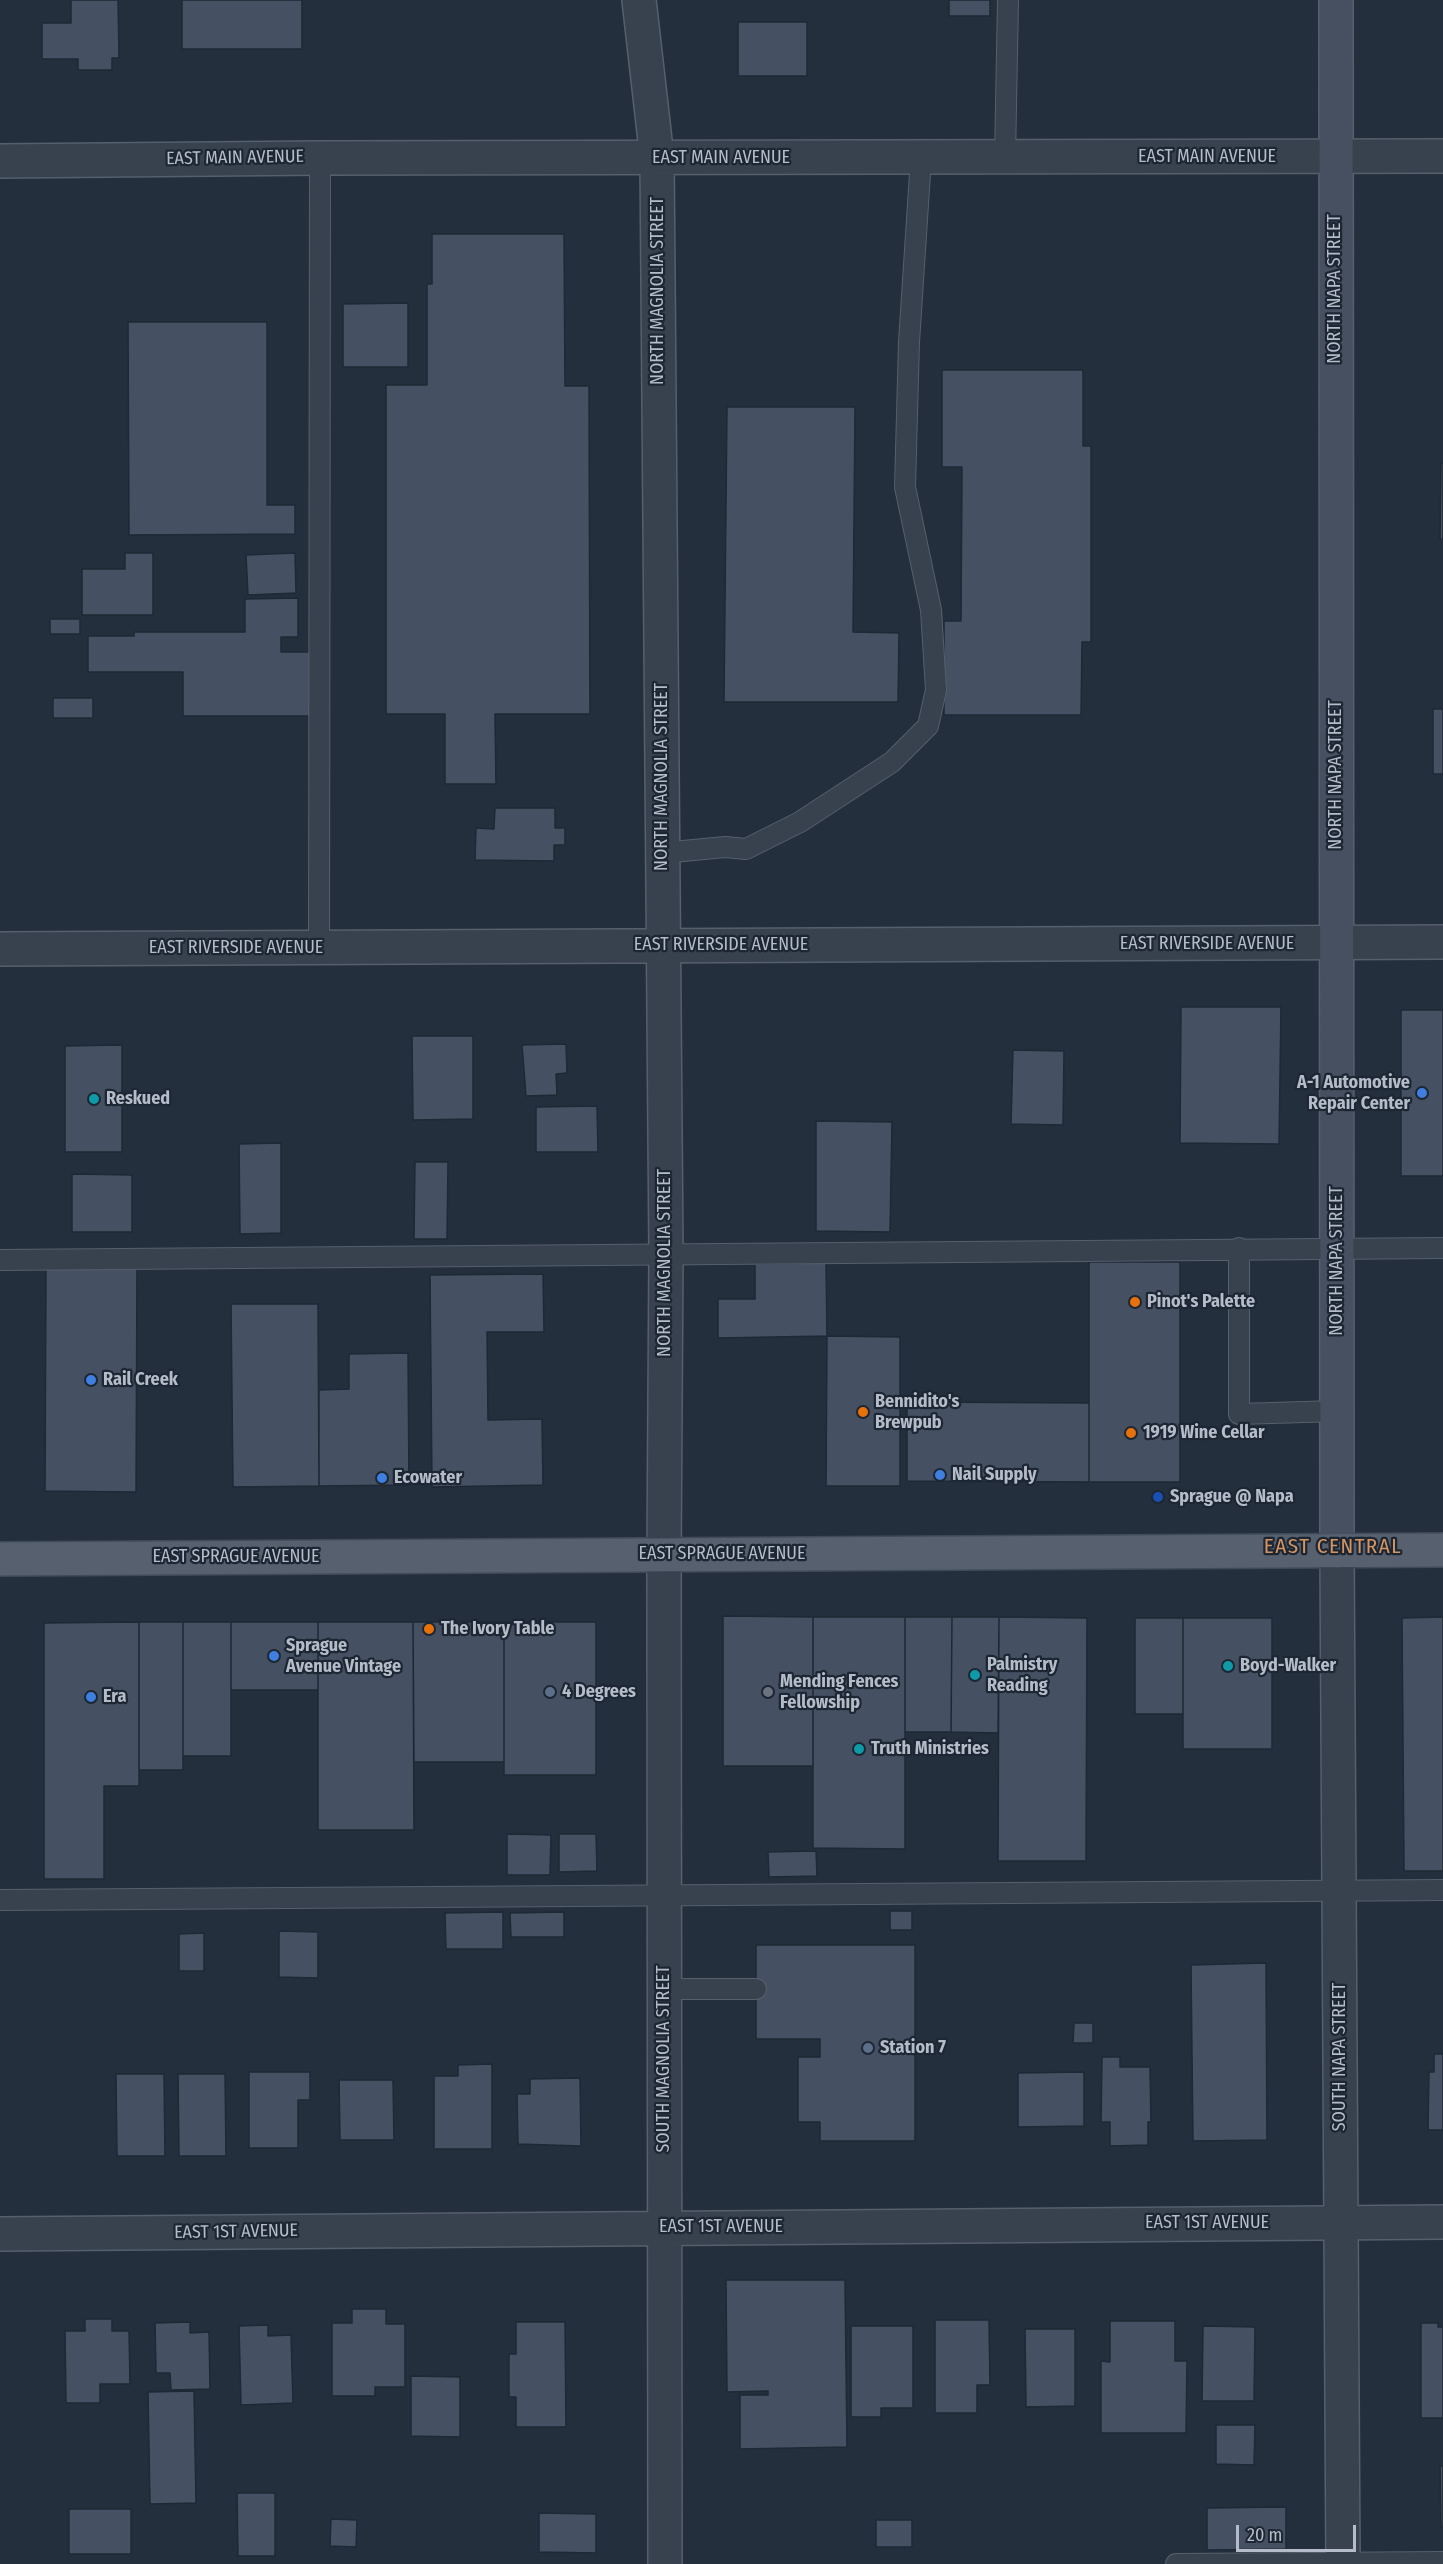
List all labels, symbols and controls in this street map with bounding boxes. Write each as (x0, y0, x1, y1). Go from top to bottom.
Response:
street label: EAST MAIN AVENUE (166, 146, 304, 170)
street label: EAST MAIN AVENUE (1138, 146, 1276, 168)
street label: EAST MAIN AVENUE (652, 147, 790, 169)
street label: NORTH MAGNOLIA STREET (647, 197, 669, 385)
street label: NORTH NAPA STREET (1324, 214, 1346, 364)
street label: NORTH MAGNOLIA STREET (651, 683, 673, 871)
street label: NORTH NAPA STREET (1325, 700, 1347, 850)
street label: EAST RIVERSIDE AVENUE (1120, 933, 1294, 955)
street label: EAST RIVERSIDE AVENUE (634, 934, 808, 956)
street label: EAST RIVERSIDE AVENUE (149, 937, 323, 959)
place label: A-1 Automotive Repair Center (1297, 1072, 1410, 1114)
marker: A-1 Automotive Repair Center (1415, 1086, 1429, 1100)
place label: Reskued (106, 1088, 170, 1110)
marker: Reskued (87, 1092, 101, 1106)
street label: NORTH MAGNOLIA STREET (654, 1169, 676, 1357)
street label: NORTH NAPA STREET (1326, 1186, 1348, 1336)
place label: Pinot's Palette (1147, 1291, 1255, 1313)
marker: Pinot's Palette (1128, 1295, 1142, 1309)
place label: Rail Creek (103, 1369, 178, 1391)
marker: Rail Creek (84, 1373, 98, 1387)
place label: Bennidito's Brewpub (875, 1391, 959, 1434)
marker: Bennidito's Brewpub (856, 1405, 870, 1419)
place label: 1919 Wine Cellar (1143, 1422, 1265, 1444)
marker: 1919 Wine Cellar (1124, 1426, 1138, 1440)
place label: Nail Supply (952, 1464, 1037, 1486)
place label: Ecowater (394, 1467, 462, 1489)
marker: Nail Supply (933, 1468, 947, 1482)
marker: Ecowater (375, 1471, 389, 1485)
place label: Sprague @ Napa (1170, 1486, 1294, 1508)
marker: Sprague @ Napa (1151, 1490, 1165, 1504)
district label: EAST CENTRAL (1264, 1534, 1402, 1560)
street label: EAST SPRAGUE AVENUE (639, 1543, 805, 1565)
street label: EAST SPRAGUE AVENUE (153, 1546, 319, 1568)
place label: The Ivory Table (441, 1618, 554, 1640)
marker: The Ivory Table (422, 1622, 436, 1636)
place label: Sprague Avenue Vintage (286, 1635, 401, 1678)
marker: Sprague Avenue Vintage (267, 1649, 281, 1663)
place label: Palmistry Reading (987, 1654, 1057, 1696)
place label: Boyd-Walker (1240, 1655, 1336, 1677)
marker: Boyd-Walker (1221, 1659, 1235, 1673)
marker: Palmistry Reading (968, 1668, 982, 1682)
place label: Mending Fences Fellowship (780, 1671, 898, 1714)
place label: 4 Degrees (562, 1681, 636, 1703)
marker: 4 Degrees (543, 1685, 557, 1699)
marker: Mending Fences Fellowship (761, 1685, 775, 1699)
place label: Era (103, 1686, 126, 1708)
marker: Era (84, 1690, 98, 1704)
place label: Truth Ministries (871, 1738, 989, 1760)
marker: Truth Ministries (852, 1742, 866, 1756)
street label: SOUTH MAGNOLIA STREET (653, 1965, 675, 2153)
street label: SOUTH NAPA STREET (1329, 1983, 1351, 2131)
place label: Station 7 (880, 2037, 946, 2059)
marker: Station 7 (861, 2041, 875, 2055)
street label: EAST 1ST AVENUE (1145, 2212, 1269, 2234)
street label: EAST 1ST AVENUE (659, 2216, 783, 2238)
street label: EAST 1ST AVENUE (174, 2220, 298, 2244)
scale bar (1239, 2513, 1359, 2551)
text: 20 m (1247, 2524, 1282, 2546)

